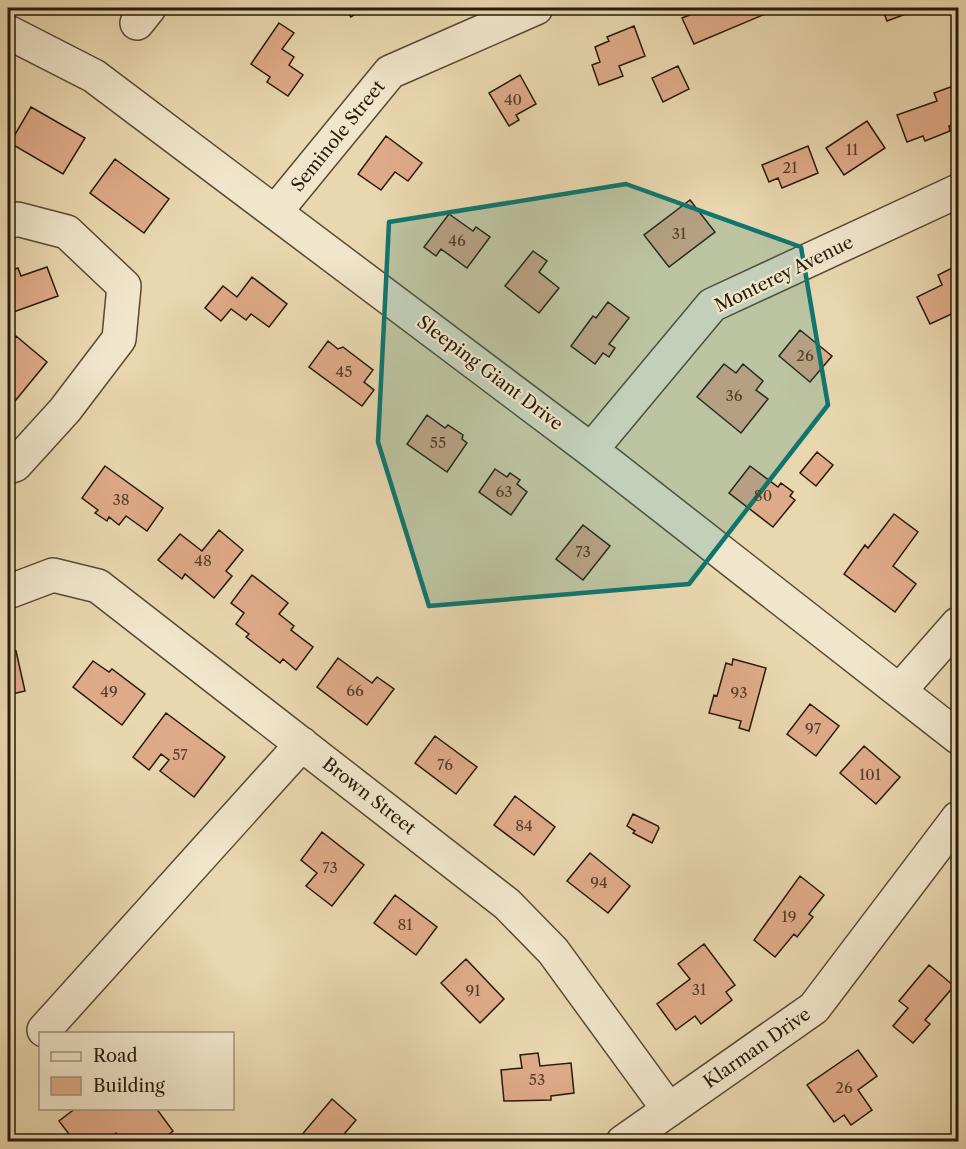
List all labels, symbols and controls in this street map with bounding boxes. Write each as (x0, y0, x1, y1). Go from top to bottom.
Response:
street label: Seminole Street (286, 75, 390, 196)
house number: 40 (504, 90, 522, 109)
house number: 11 (846, 140, 859, 159)
house number: 21 (783, 158, 798, 177)
house number: 31 (672, 224, 687, 243)
house number: 46 (448, 231, 466, 250)
street label: Monterey Avenue (711, 231, 857, 317)
street label: Sleeping Giant Drive (413, 311, 567, 435)
house number: 26 (796, 346, 814, 365)
house number: 45 (336, 362, 352, 381)
house number: 36 (725, 386, 743, 405)
house number: 55 (430, 433, 446, 452)
house number: 63 (495, 482, 513, 501)
house number: 80 (754, 486, 772, 505)
house number: 38 (112, 490, 130, 509)
house number: 73 (575, 542, 591, 561)
house number: 48 (194, 551, 212, 570)
house number: 66 (346, 681, 364, 700)
house number: 49 (100, 682, 118, 701)
house number: 93 (730, 683, 748, 702)
house number: 97 (805, 719, 822, 738)
house number: 57 (172, 745, 188, 764)
street label: Brown Street (318, 753, 421, 840)
house number: 76 (437, 755, 453, 774)
house number: 101 (859, 765, 882, 784)
house number: 84 (515, 816, 533, 835)
house number: 73 (322, 858, 338, 877)
house number: 94 (590, 873, 608, 892)
house number: 19 (781, 907, 797, 926)
house number: 81 (397, 915, 413, 934)
house number: 31 (692, 980, 707, 999)
house number: 91 (465, 981, 481, 1000)
street label: Klarman Drive (699, 1003, 815, 1093)
legend (39, 1032, 234, 1110)
text: Road (93, 1045, 138, 1067)
house number: 53 (529, 1070, 545, 1089)
text: Building (93, 1075, 165, 1097)
house number: 26 (835, 1078, 853, 1097)

